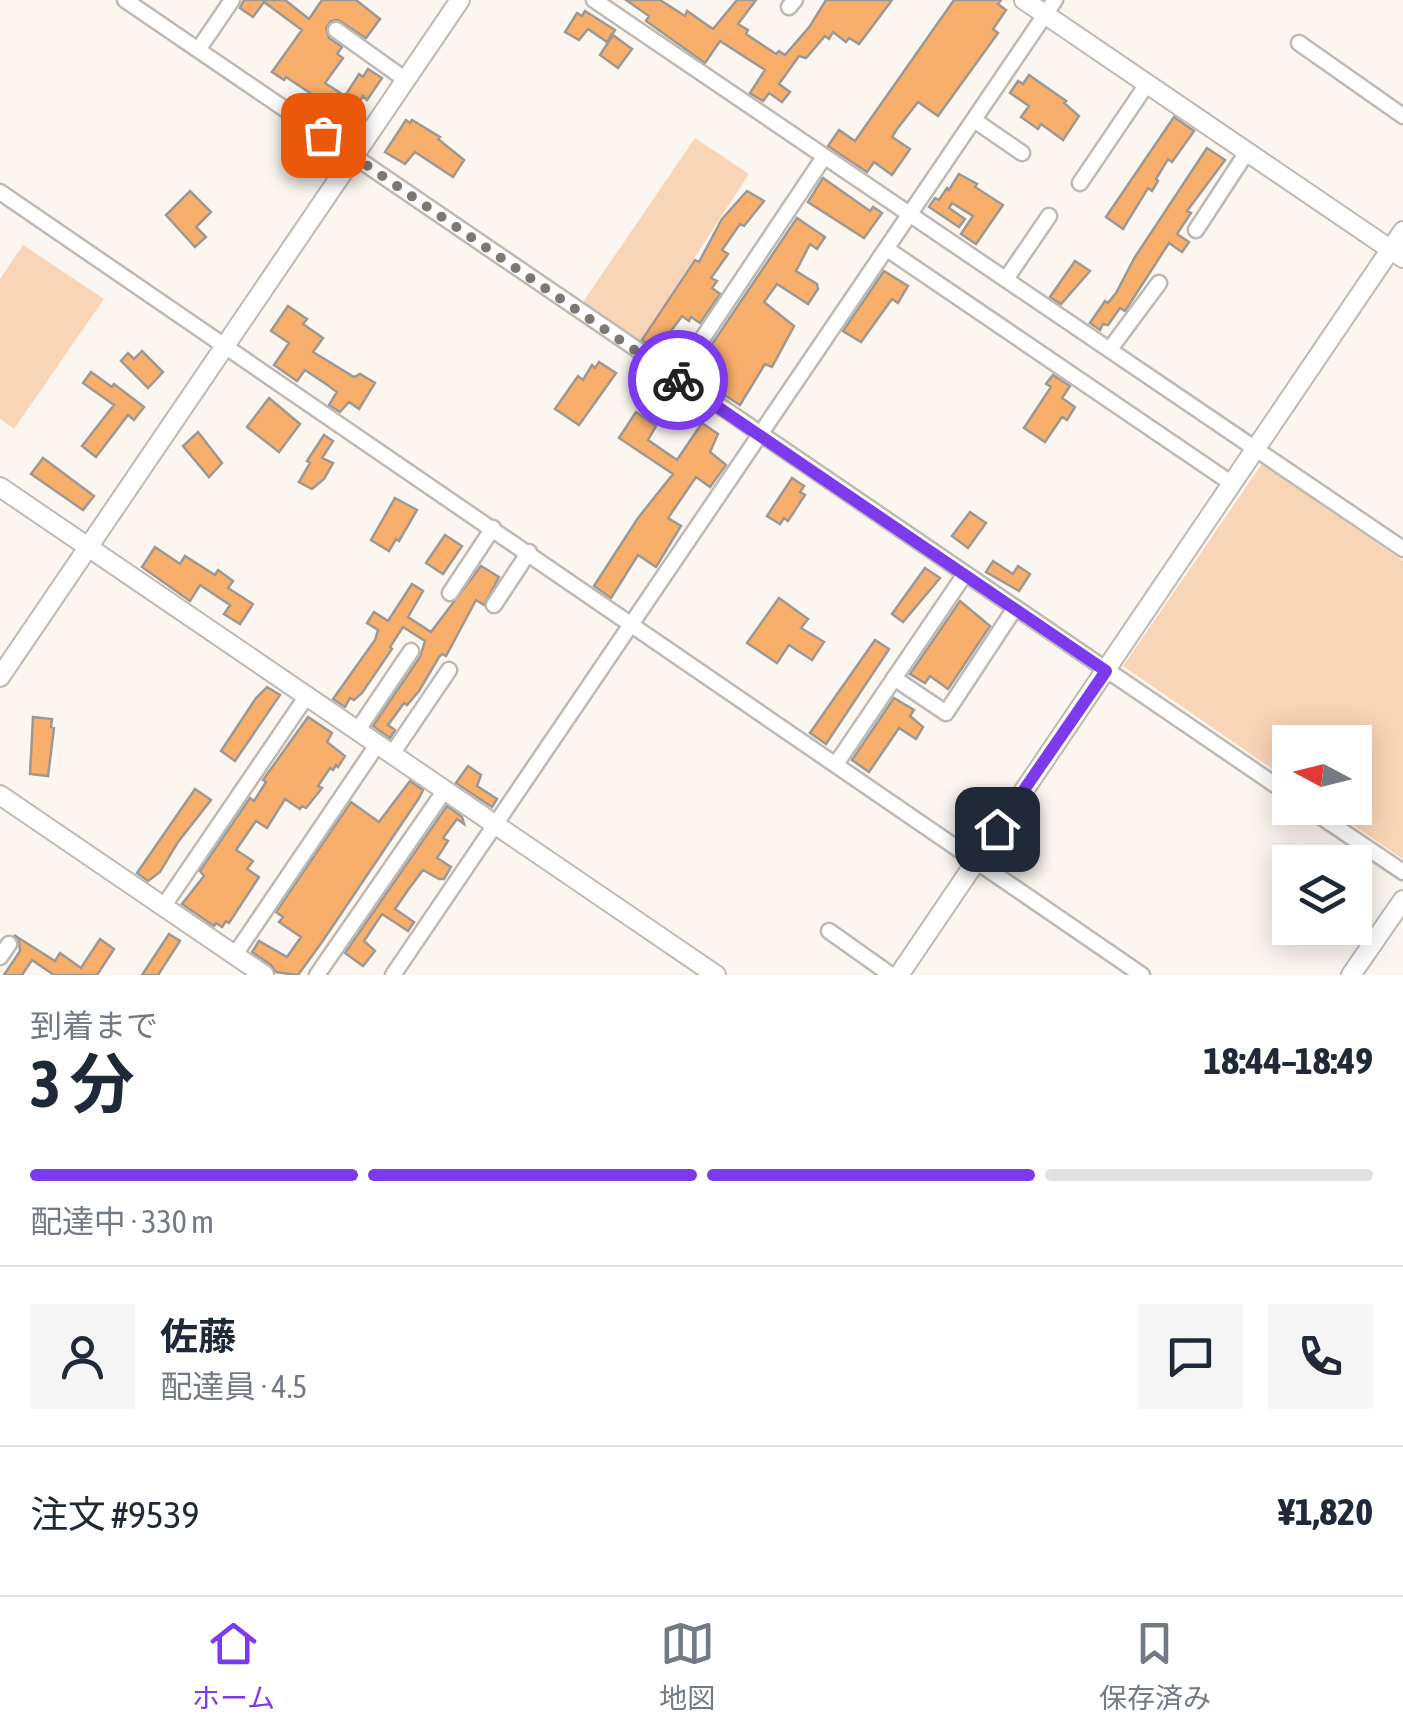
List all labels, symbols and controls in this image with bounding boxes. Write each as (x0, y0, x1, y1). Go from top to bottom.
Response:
pin (281, 93, 366, 178)
icon: bag (296, 108, 351, 163)
courier (628, 330, 728, 430)
icon: bike (651, 353, 706, 408)
north arrow (1272, 725, 1372, 825)
map controls (1272, 725, 1372, 945)
pin (955, 787, 1040, 872)
icon: home (970, 802, 1025, 857)
button: layers (1272, 845, 1372, 945)
text: 到着まで (30, 1007, 158, 1044)
text: 18:44–18:49 (1203, 1039, 1373, 1082)
text: 3 分 (30, 1046, 134, 1121)
text: 配達中 · 330 m (30, 1203, 214, 1240)
button: person (30, 1304, 135, 1409)
button: chat (1138, 1304, 1243, 1409)
button: phone (1268, 1304, 1373, 1409)
text: 佐藤 (160, 1315, 236, 1358)
text: 配達員 · 4.5 (160, 1368, 307, 1405)
text: ¥1,820 (1278, 1490, 1373, 1533)
text: 注文 #9539 (30, 1493, 199, 1536)
tab: ホーム (192, 1616, 275, 1716)
tab: 地図 (659, 1616, 715, 1716)
tab: 保存済み (1099, 1616, 1211, 1716)

